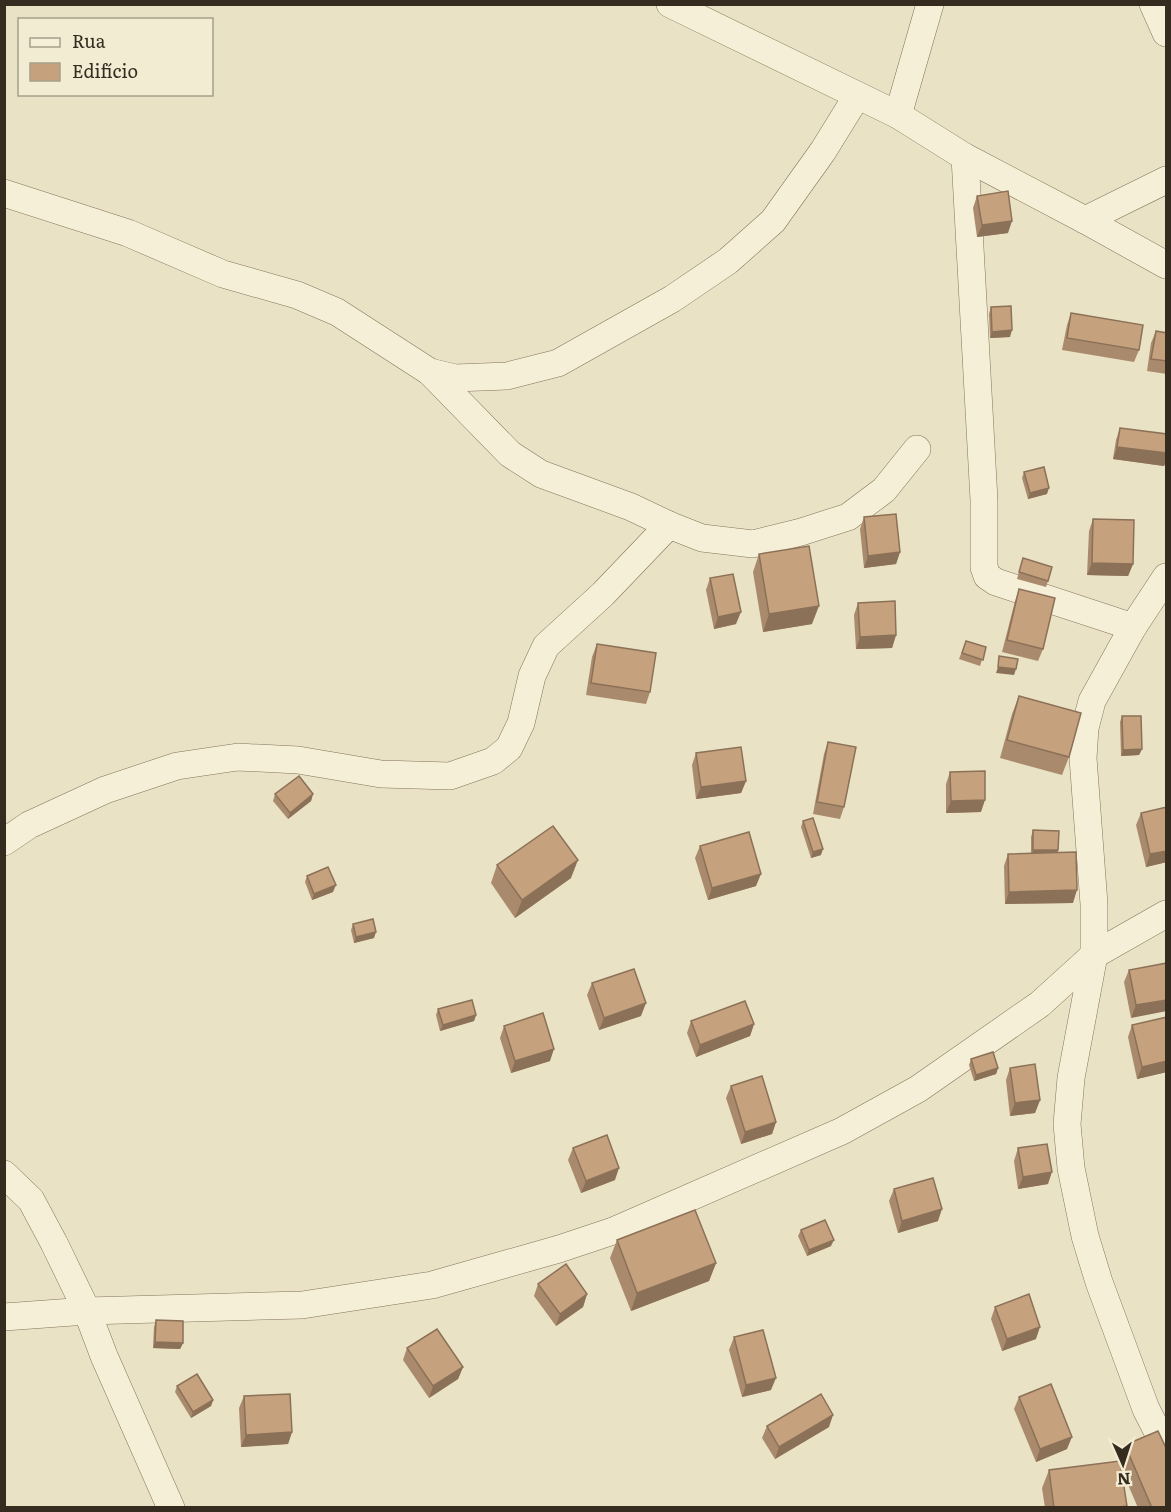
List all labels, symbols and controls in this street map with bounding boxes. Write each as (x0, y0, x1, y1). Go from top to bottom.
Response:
legend (18, 18, 213, 96)
text: Rua (72, 27, 106, 54)
text: Edifício (72, 57, 138, 84)
north arrow (1093, 1434, 1153, 1494)
text: N (1116, 1468, 1131, 1492)

